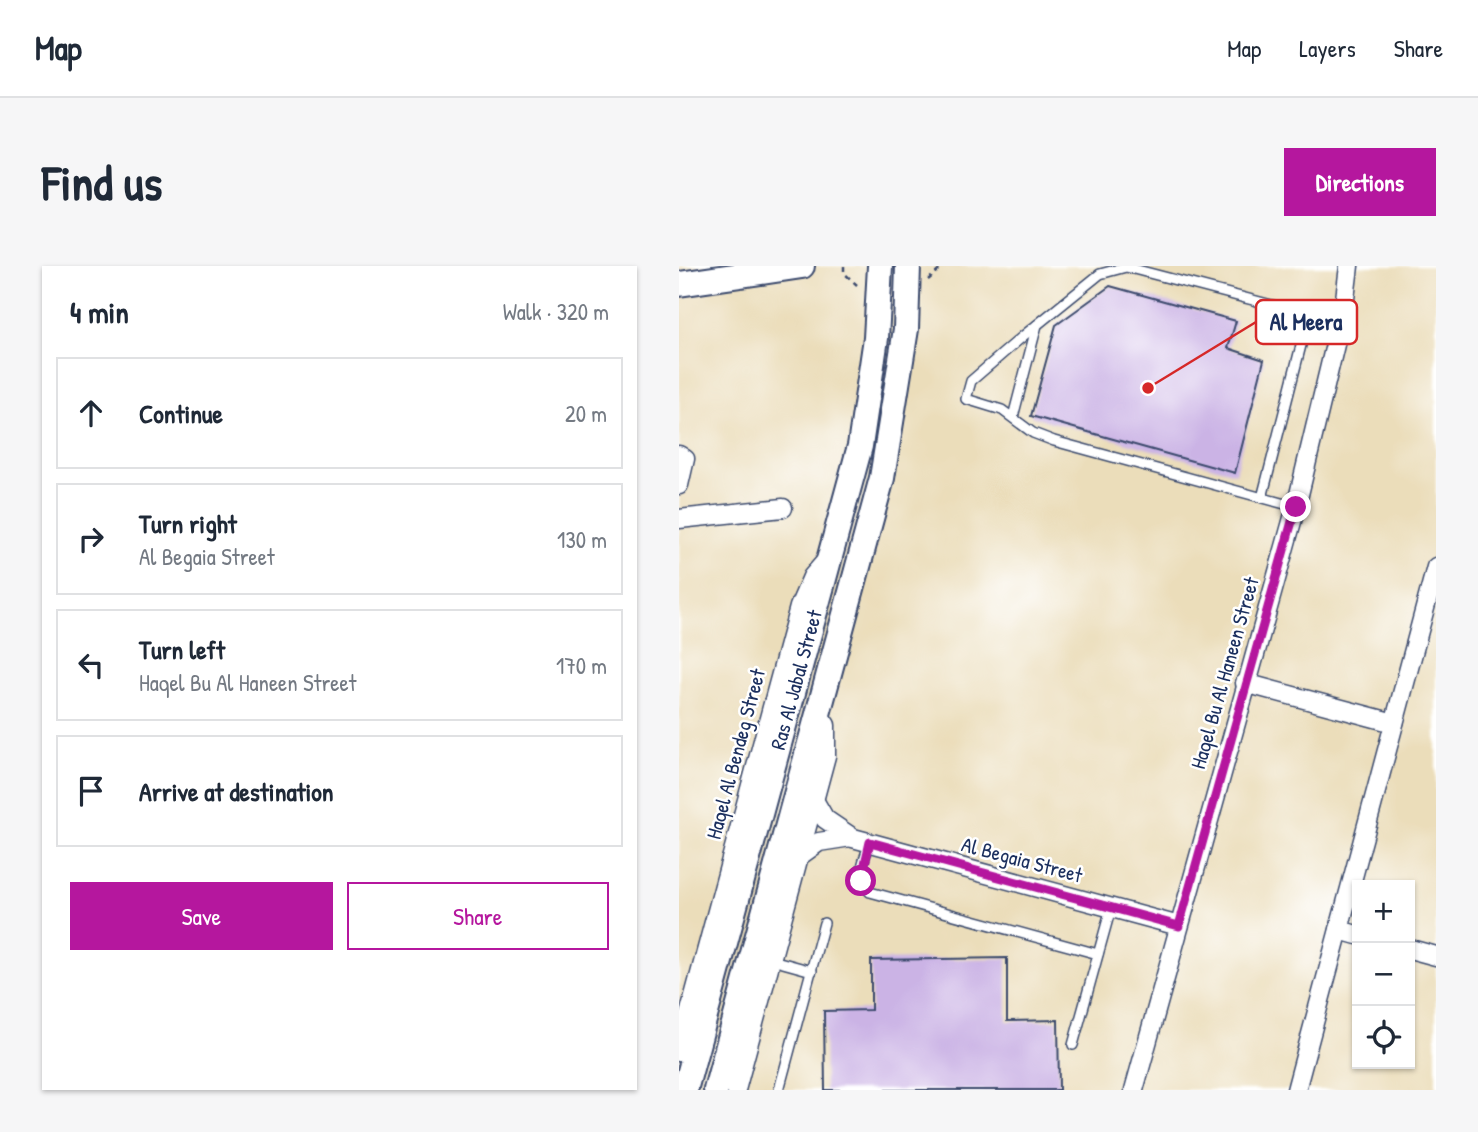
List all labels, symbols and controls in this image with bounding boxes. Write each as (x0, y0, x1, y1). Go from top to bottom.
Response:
text: Map (35, 26, 82, 70)
text: Map (1227, 32, 1261, 64)
text: Layers (1299, 32, 1356, 64)
text: Share (1394, 32, 1443, 64)
button: Directions (1284, 148, 1436, 216)
text: Find us (42, 149, 162, 215)
text: 4 min (70, 292, 129, 332)
text: Walk · 320 m (503, 296, 609, 327)
callout: Al Meera (1256, 300, 1357, 344)
text: Al Meera (1270, 306, 1342, 337)
icon: ahead (72, 394, 110, 432)
text: Continue (139, 396, 223, 431)
text: 20 m (565, 398, 607, 429)
route end (1280, 491, 1311, 522)
text: Turn right (139, 506, 237, 541)
icon: right (72, 520, 110, 558)
text: 130 m (557, 524, 607, 555)
text: Al Begaia Street (139, 541, 275, 572)
street label: Haqel Bu Al Haneen Street (1183, 573, 1266, 772)
street label: Ras Al Jabal Street (763, 606, 829, 753)
text: Turn left (139, 632, 225, 667)
icon: left (72, 646, 110, 684)
text: 170 m (556, 650, 607, 681)
street label: Haqel Al Bendeg Street (699, 665, 772, 842)
text: Haqel Bu Al Haneen Street (139, 667, 357, 698)
icon: arrive (72, 772, 110, 810)
text: Arrive at destination (139, 774, 334, 809)
street label: Al Begaia Street (959, 829, 1086, 890)
route start (845, 865, 876, 896)
map controls (1352, 880, 1415, 1069)
button: + (1352, 880, 1415, 943)
button: Save (70, 882, 333, 950)
button: Share (347, 882, 609, 950)
button: − (1352, 943, 1415, 1006)
button: locate (1352, 1006, 1415, 1069)

